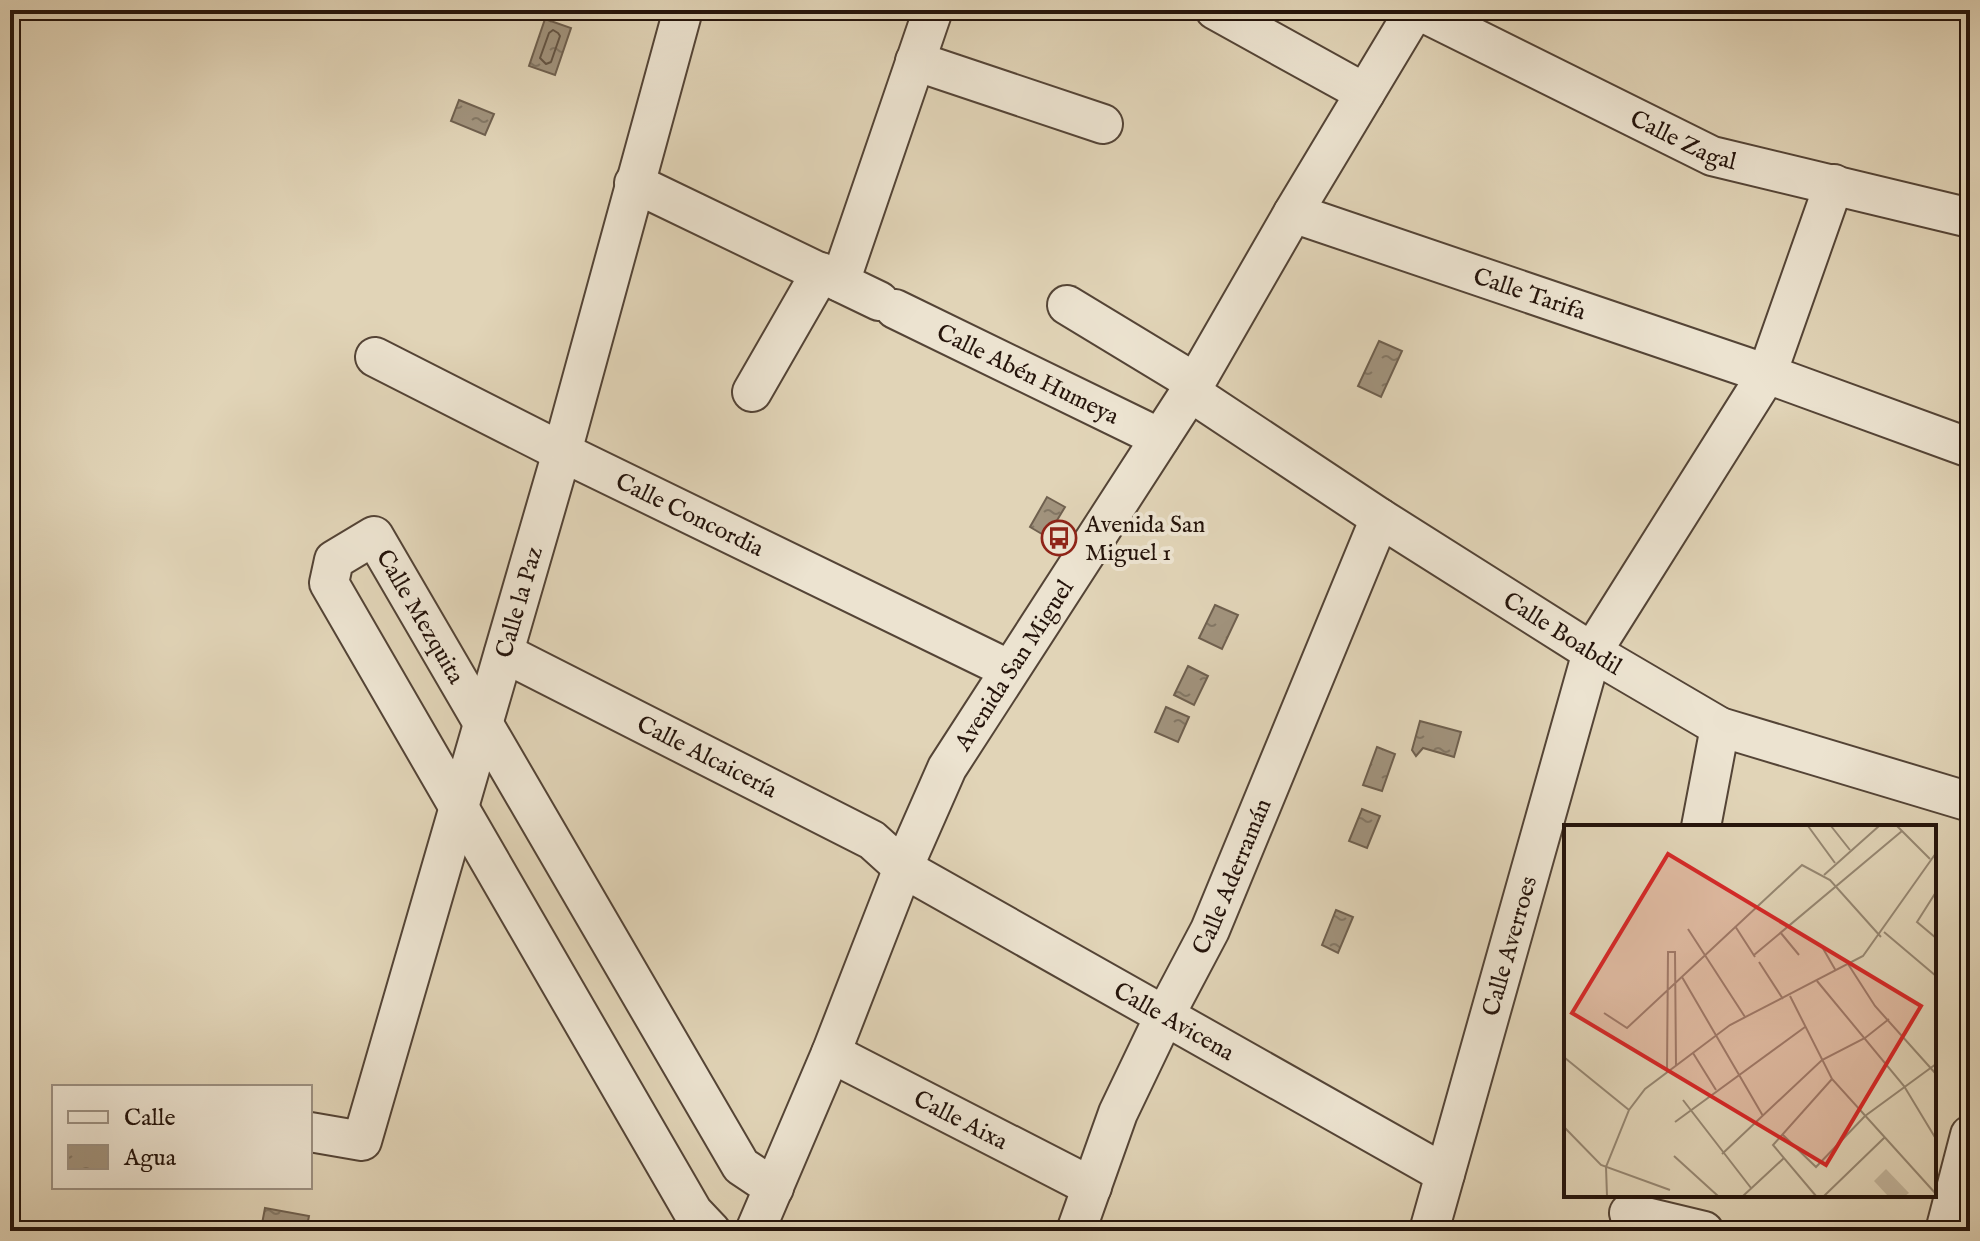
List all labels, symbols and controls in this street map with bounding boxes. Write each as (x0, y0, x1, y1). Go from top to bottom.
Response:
street label: Calle Zagal (1624, 104, 1740, 178)
street label: Calle Tarifa (1469, 261, 1590, 329)
street label: Calle Abén Humeya (931, 318, 1124, 433)
street label: Calle Concordia (610, 466, 769, 565)
place label: Avenida San Miguel 1 (1084, 510, 1205, 569)
bus stop icon: Avenida San Miguel 1 (1040, 519, 1078, 557)
street label: Calle la Paz (489, 543, 551, 662)
street label: Calle Mezquita (368, 544, 471, 690)
street label: Avenida San Miguel (948, 574, 1082, 758)
street label: Calle Boabdil (1497, 586, 1628, 683)
street label: Calle Alcaicería (631, 709, 783, 806)
street label: Calle Aderramán (1186, 794, 1280, 960)
inset map (1564, 825, 1936, 1197)
street label: Calle Averroes (1476, 873, 1545, 1020)
street label: Calle Avicena (1107, 976, 1240, 1069)
street label: Calle Aixa (908, 1084, 1013, 1158)
legend (52, 1085, 312, 1189)
text: Calle (124, 1103, 176, 1134)
text: Agua (123, 1143, 177, 1174)

